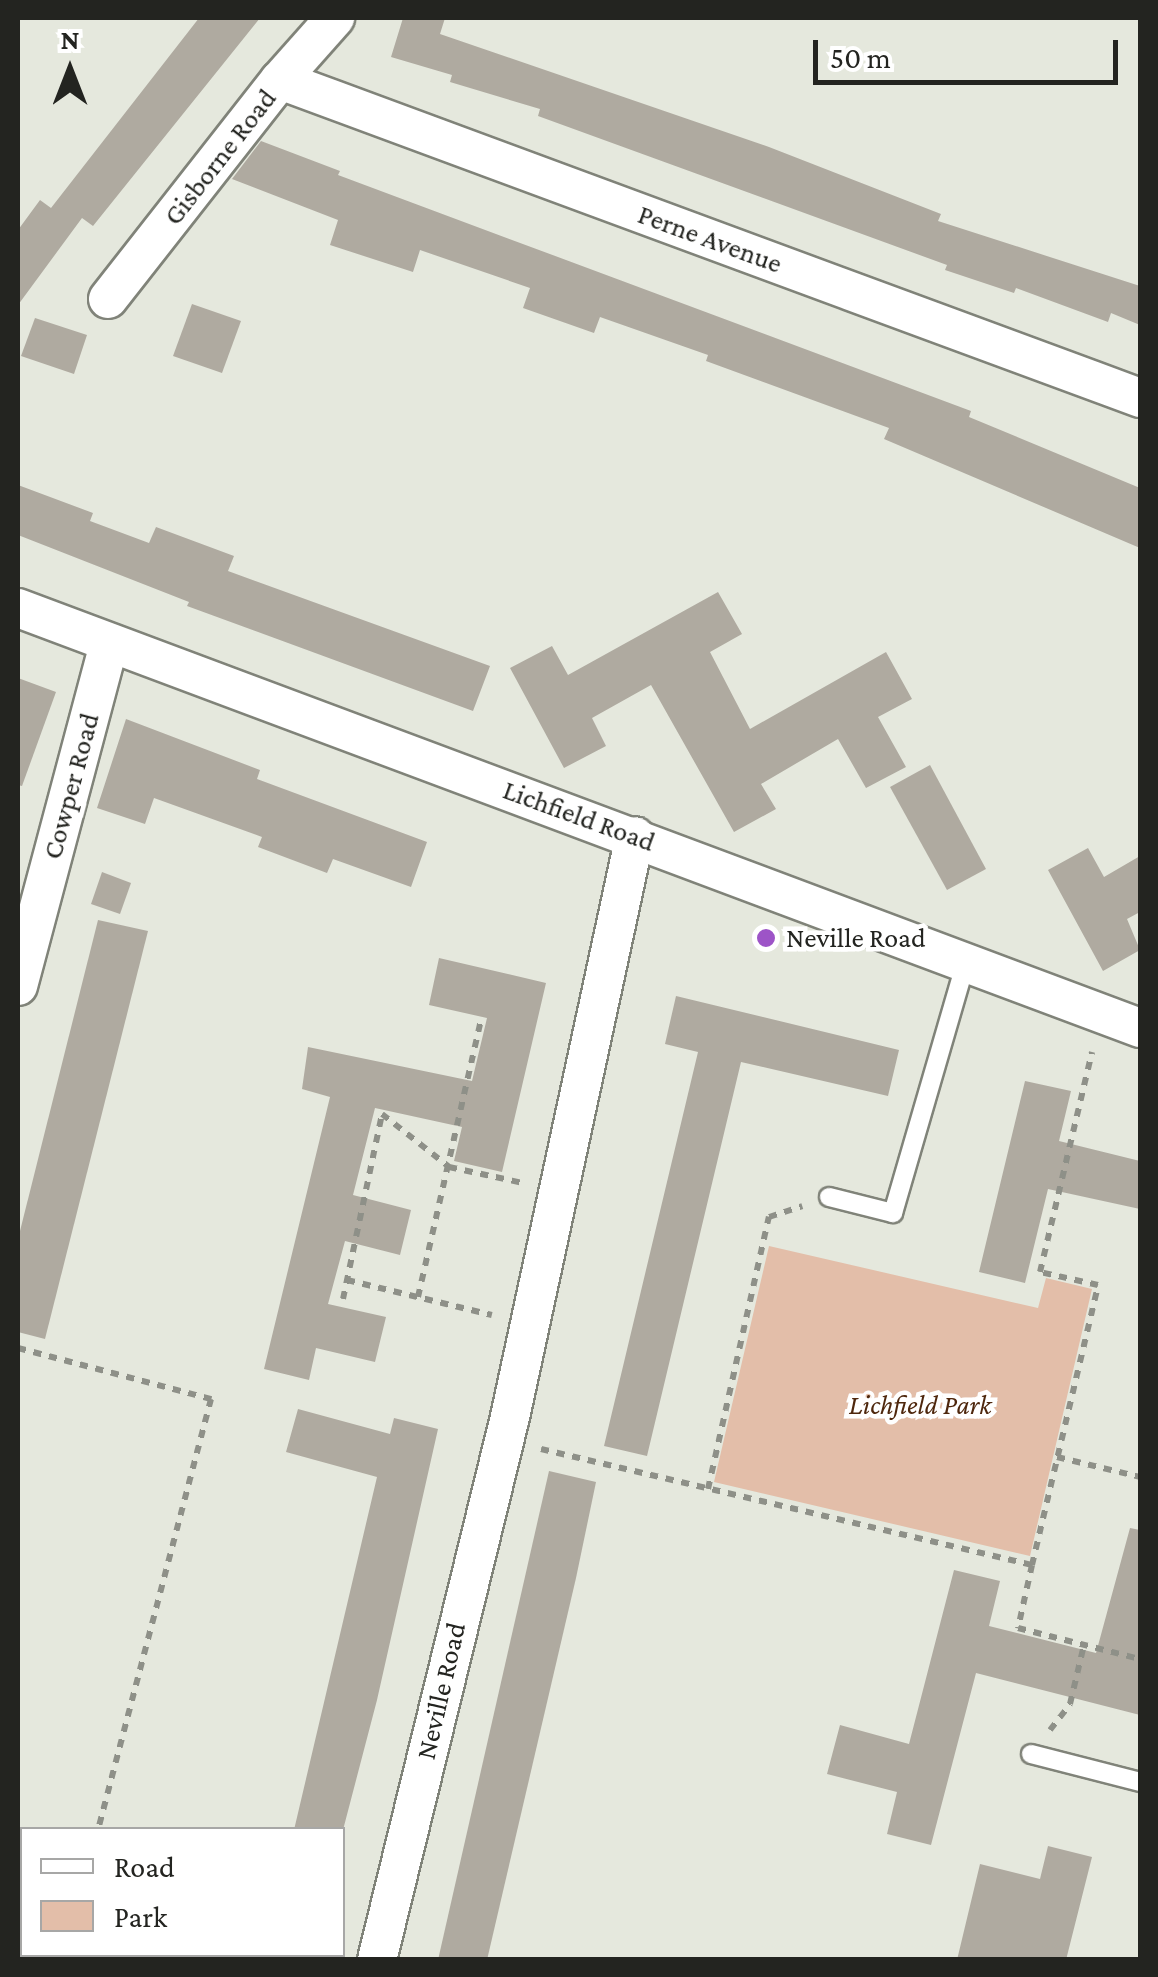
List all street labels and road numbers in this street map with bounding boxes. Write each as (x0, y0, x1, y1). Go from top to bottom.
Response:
street label: Gisborne Road (156, 82, 284, 232)
street label: Perne Avenue (633, 197, 787, 281)
street label: Cowper Road (35, 709, 107, 863)
street label: Lichfield Road (498, 773, 660, 859)
street label: Neville Road (409, 1619, 473, 1763)

